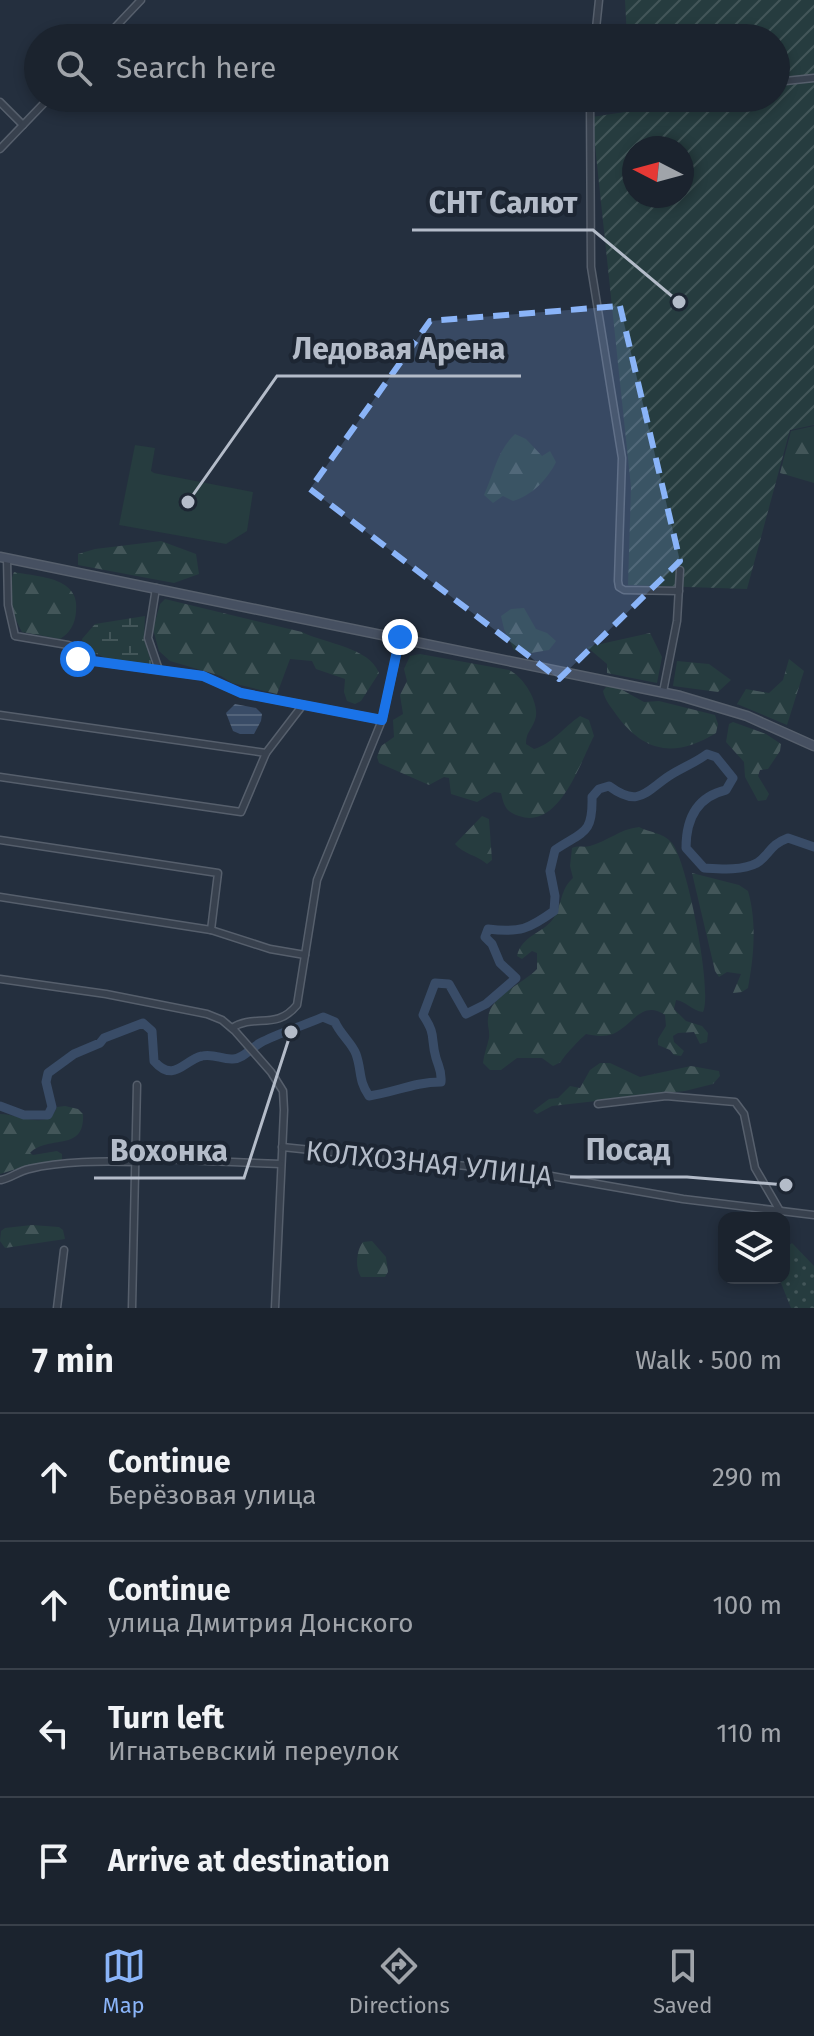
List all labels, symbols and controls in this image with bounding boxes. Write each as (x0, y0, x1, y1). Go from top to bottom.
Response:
search box (24, 24, 790, 112)
icon: search (52, 46, 96, 90)
text: Search here (116, 50, 276, 86)
north arrow (622, 136, 694, 208)
callout: СНТ Салют (412, 176, 593, 230)
text: СНТ Салют (429, 185, 578, 221)
callout: Ледовая Арена (277, 322, 521, 376)
text: Ледовая Арена (293, 331, 505, 367)
route end (382, 619, 418, 655)
route start (60, 641, 96, 677)
callout: Посад (570, 1123, 687, 1177)
callout: Вохонка (94, 1124, 244, 1178)
text: Посад (586, 1132, 671, 1168)
text: Вохонка (110, 1133, 228, 1169)
street label: КОЛХОЗНАЯ УЛИЦА (304, 1134, 554, 1193)
map controls (718, 1212, 790, 1284)
button: layers (718, 1212, 790, 1284)
text: 7 min (32, 1340, 114, 1381)
text: Walk · 500 m (635, 1345, 782, 1376)
text: Continue (108, 1444, 231, 1480)
icon: ahead (32, 1455, 76, 1499)
text: 290 m (712, 1462, 782, 1493)
text: Берёзовая улица (108, 1480, 316, 1511)
text: Continue (108, 1572, 231, 1608)
icon: ahead (32, 1583, 76, 1627)
text: 100 m (713, 1590, 782, 1621)
text: улица Дмитрия Донского (108, 1608, 413, 1639)
text: Turn left (108, 1700, 224, 1736)
icon: left (32, 1711, 76, 1755)
text: 110 m (716, 1718, 782, 1749)
text: Игнатьевский переулок (108, 1736, 399, 1767)
icon: arrive (32, 1839, 76, 1883)
text: Arrive at destination (108, 1843, 390, 1879)
tab: Map (102, 1944, 146, 2019)
tab: Directions (349, 1944, 450, 2019)
tab: Saved (653, 1944, 712, 2019)

